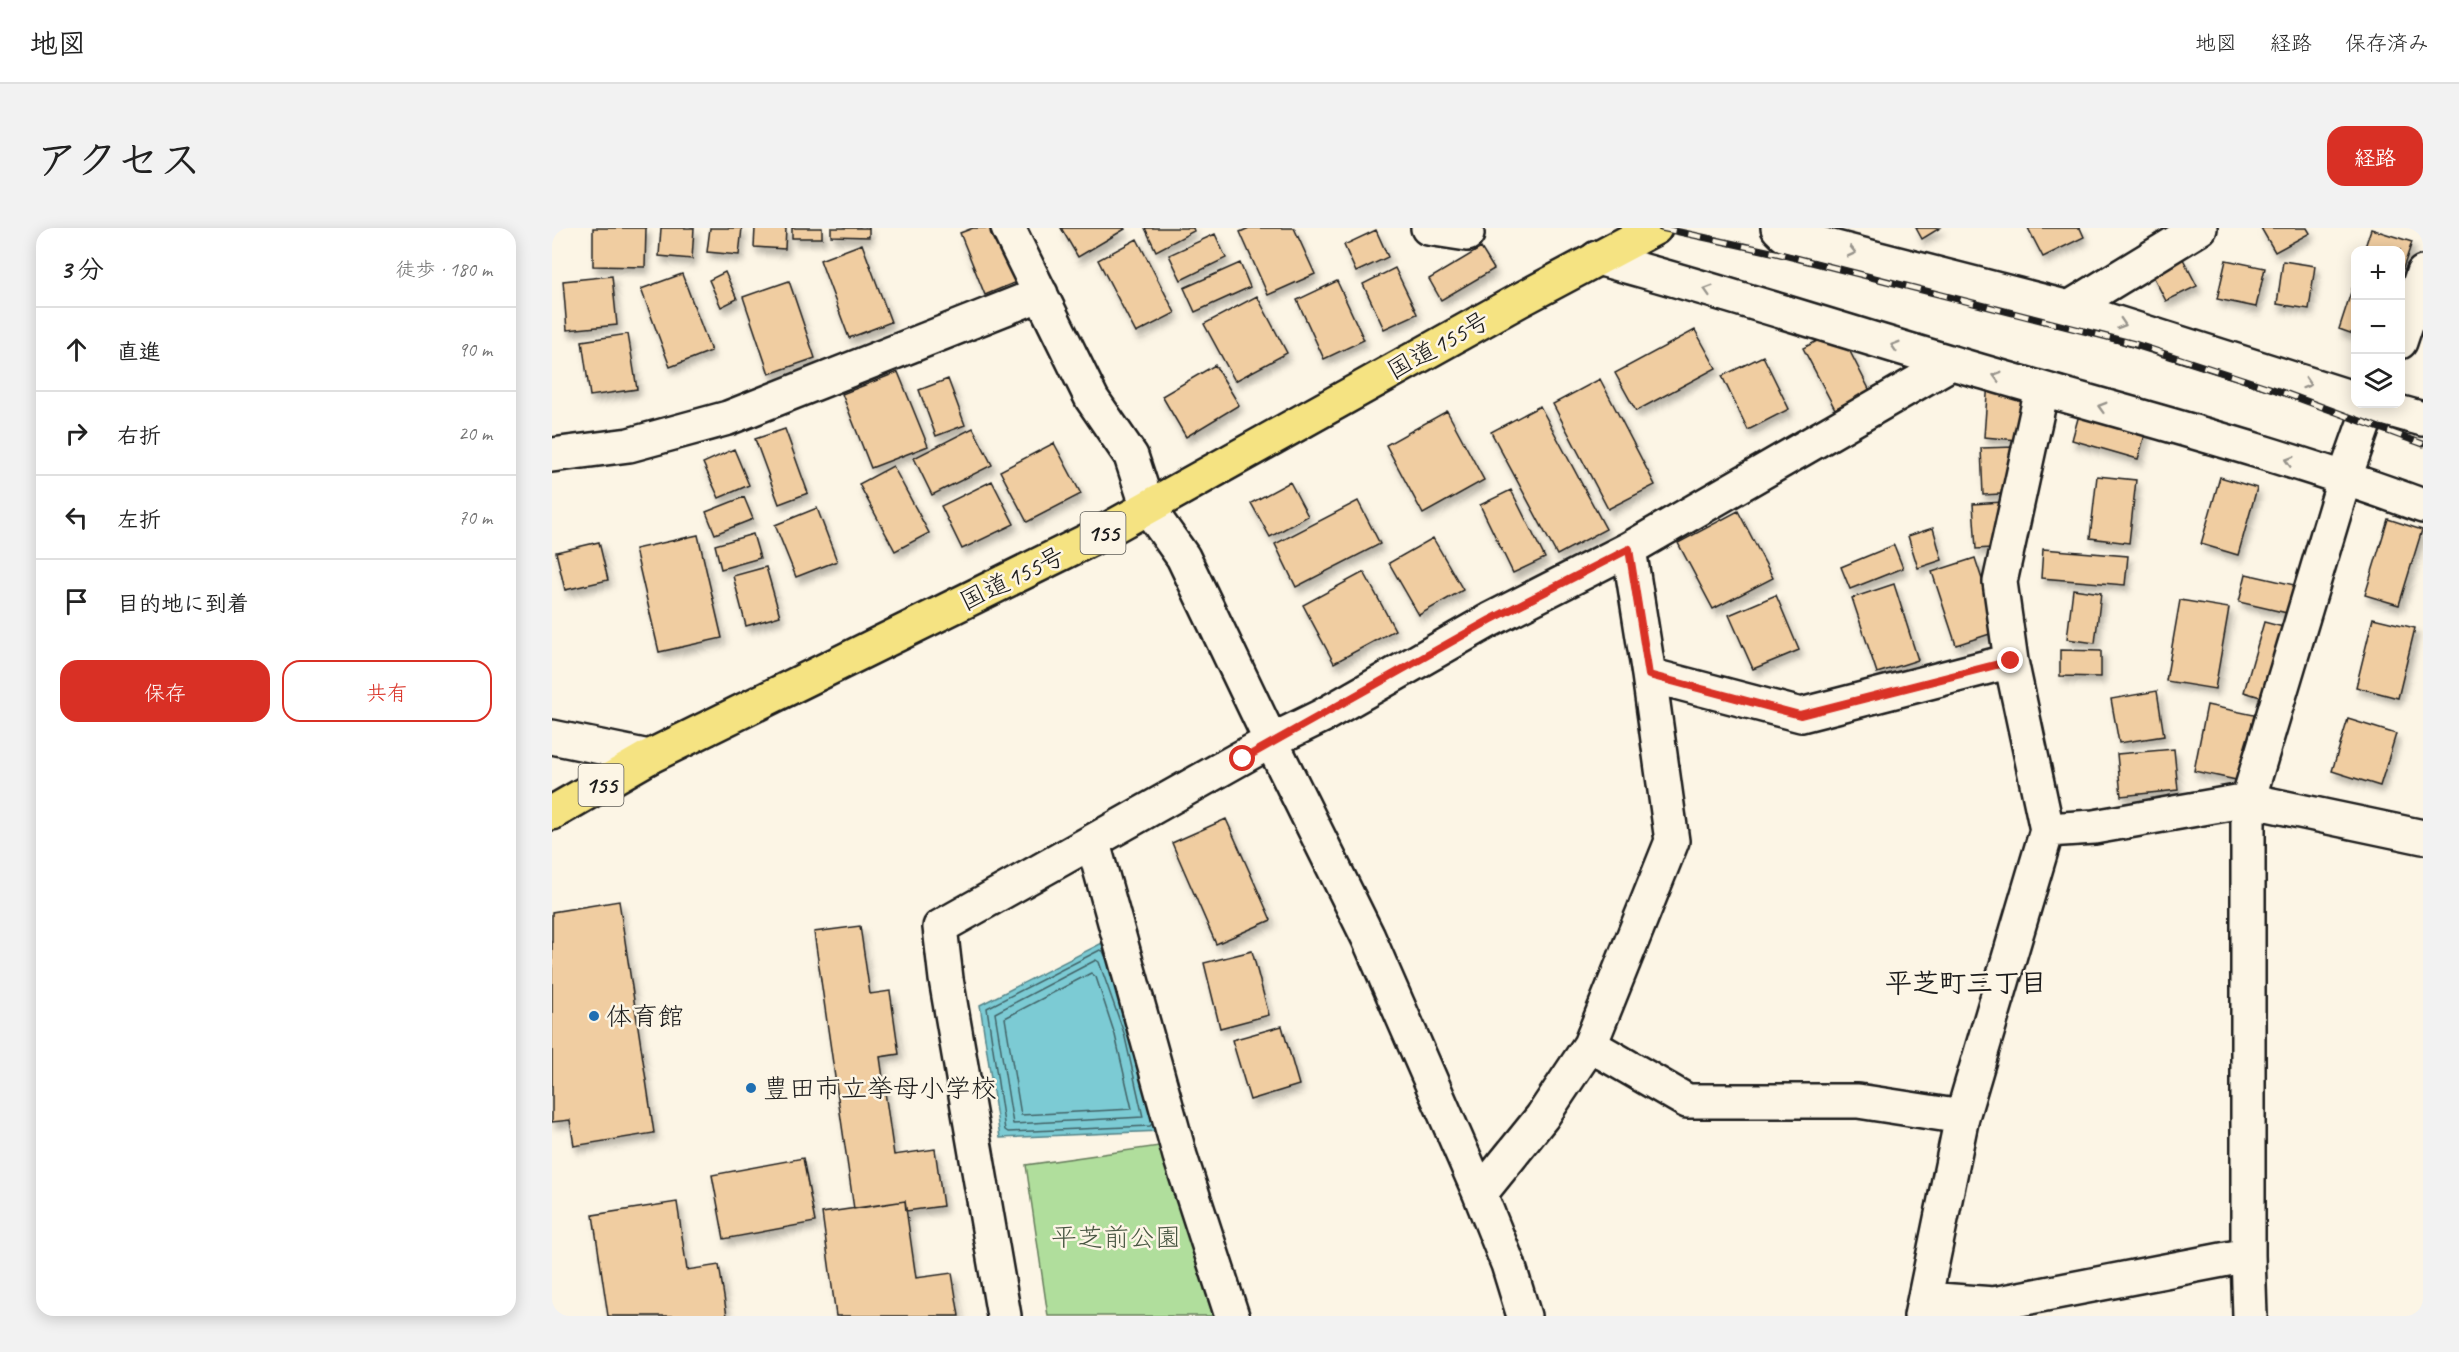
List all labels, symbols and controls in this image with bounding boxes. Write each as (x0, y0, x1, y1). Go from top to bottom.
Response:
text: 地図 (30, 26, 86, 61)
text: 地図 (2195, 30, 2237, 56)
text: 経路 (2270, 30, 2312, 56)
text: 保存済み (2345, 30, 2429, 56)
button: 経路 (2327, 126, 2423, 186)
text: アクセス (36, 134, 201, 187)
one-way arrow (1846, 245, 1857, 257)
map controls (2351, 246, 2405, 408)
button: + (2351, 246, 2405, 300)
text: 3 分 (60, 253, 104, 286)
text: 徒歩 · 180 m (396, 257, 492, 282)
one-way arrow (1703, 285, 1714, 297)
button: − (2351, 300, 2405, 354)
street label: 国道155号 (1381, 304, 1496, 387)
one-way arrow (2116, 317, 2127, 330)
icon: ahead (60, 333, 93, 366)
text: 90 m (458, 337, 492, 362)
text: 直進 (117, 338, 161, 366)
one-way arrow (1890, 341, 1901, 353)
button: layers (2351, 354, 2405, 408)
one-way arrow (1992, 371, 2003, 383)
one-way arrow (2301, 377, 2312, 389)
one-way arrow (2097, 402, 2108, 414)
icon: right (60, 417, 93, 450)
text: 20 m (458, 421, 492, 446)
text: 右折 (117, 422, 161, 450)
one-way arrow (2284, 456, 2295, 468)
icon: left (60, 501, 93, 534)
text: 70 m (458, 505, 492, 530)
text: 左折 (117, 506, 161, 534)
road number: 155 (1080, 512, 1126, 554)
street label: 国道155号 (954, 539, 1070, 618)
icon: arrive (60, 585, 93, 618)
text: 目的地に到着 (117, 590, 249, 618)
route end (1997, 647, 2023, 673)
button: 保存 (60, 660, 270, 722)
button: 共有 (282, 660, 492, 722)
route start (1229, 745, 1255, 771)
road number: 155 (578, 764, 624, 806)
district label: 平芝町三丁目 (1885, 966, 2047, 1000)
place label: 体育館 (606, 1000, 684, 1033)
marker: 体育館 (587, 1009, 601, 1023)
place label: 豊田市立挙母小学校 (763, 1072, 997, 1105)
marker: 豊田市立挙母小学校 (744, 1081, 758, 1095)
park label: 平芝前公園 (1051, 1221, 1181, 1254)

